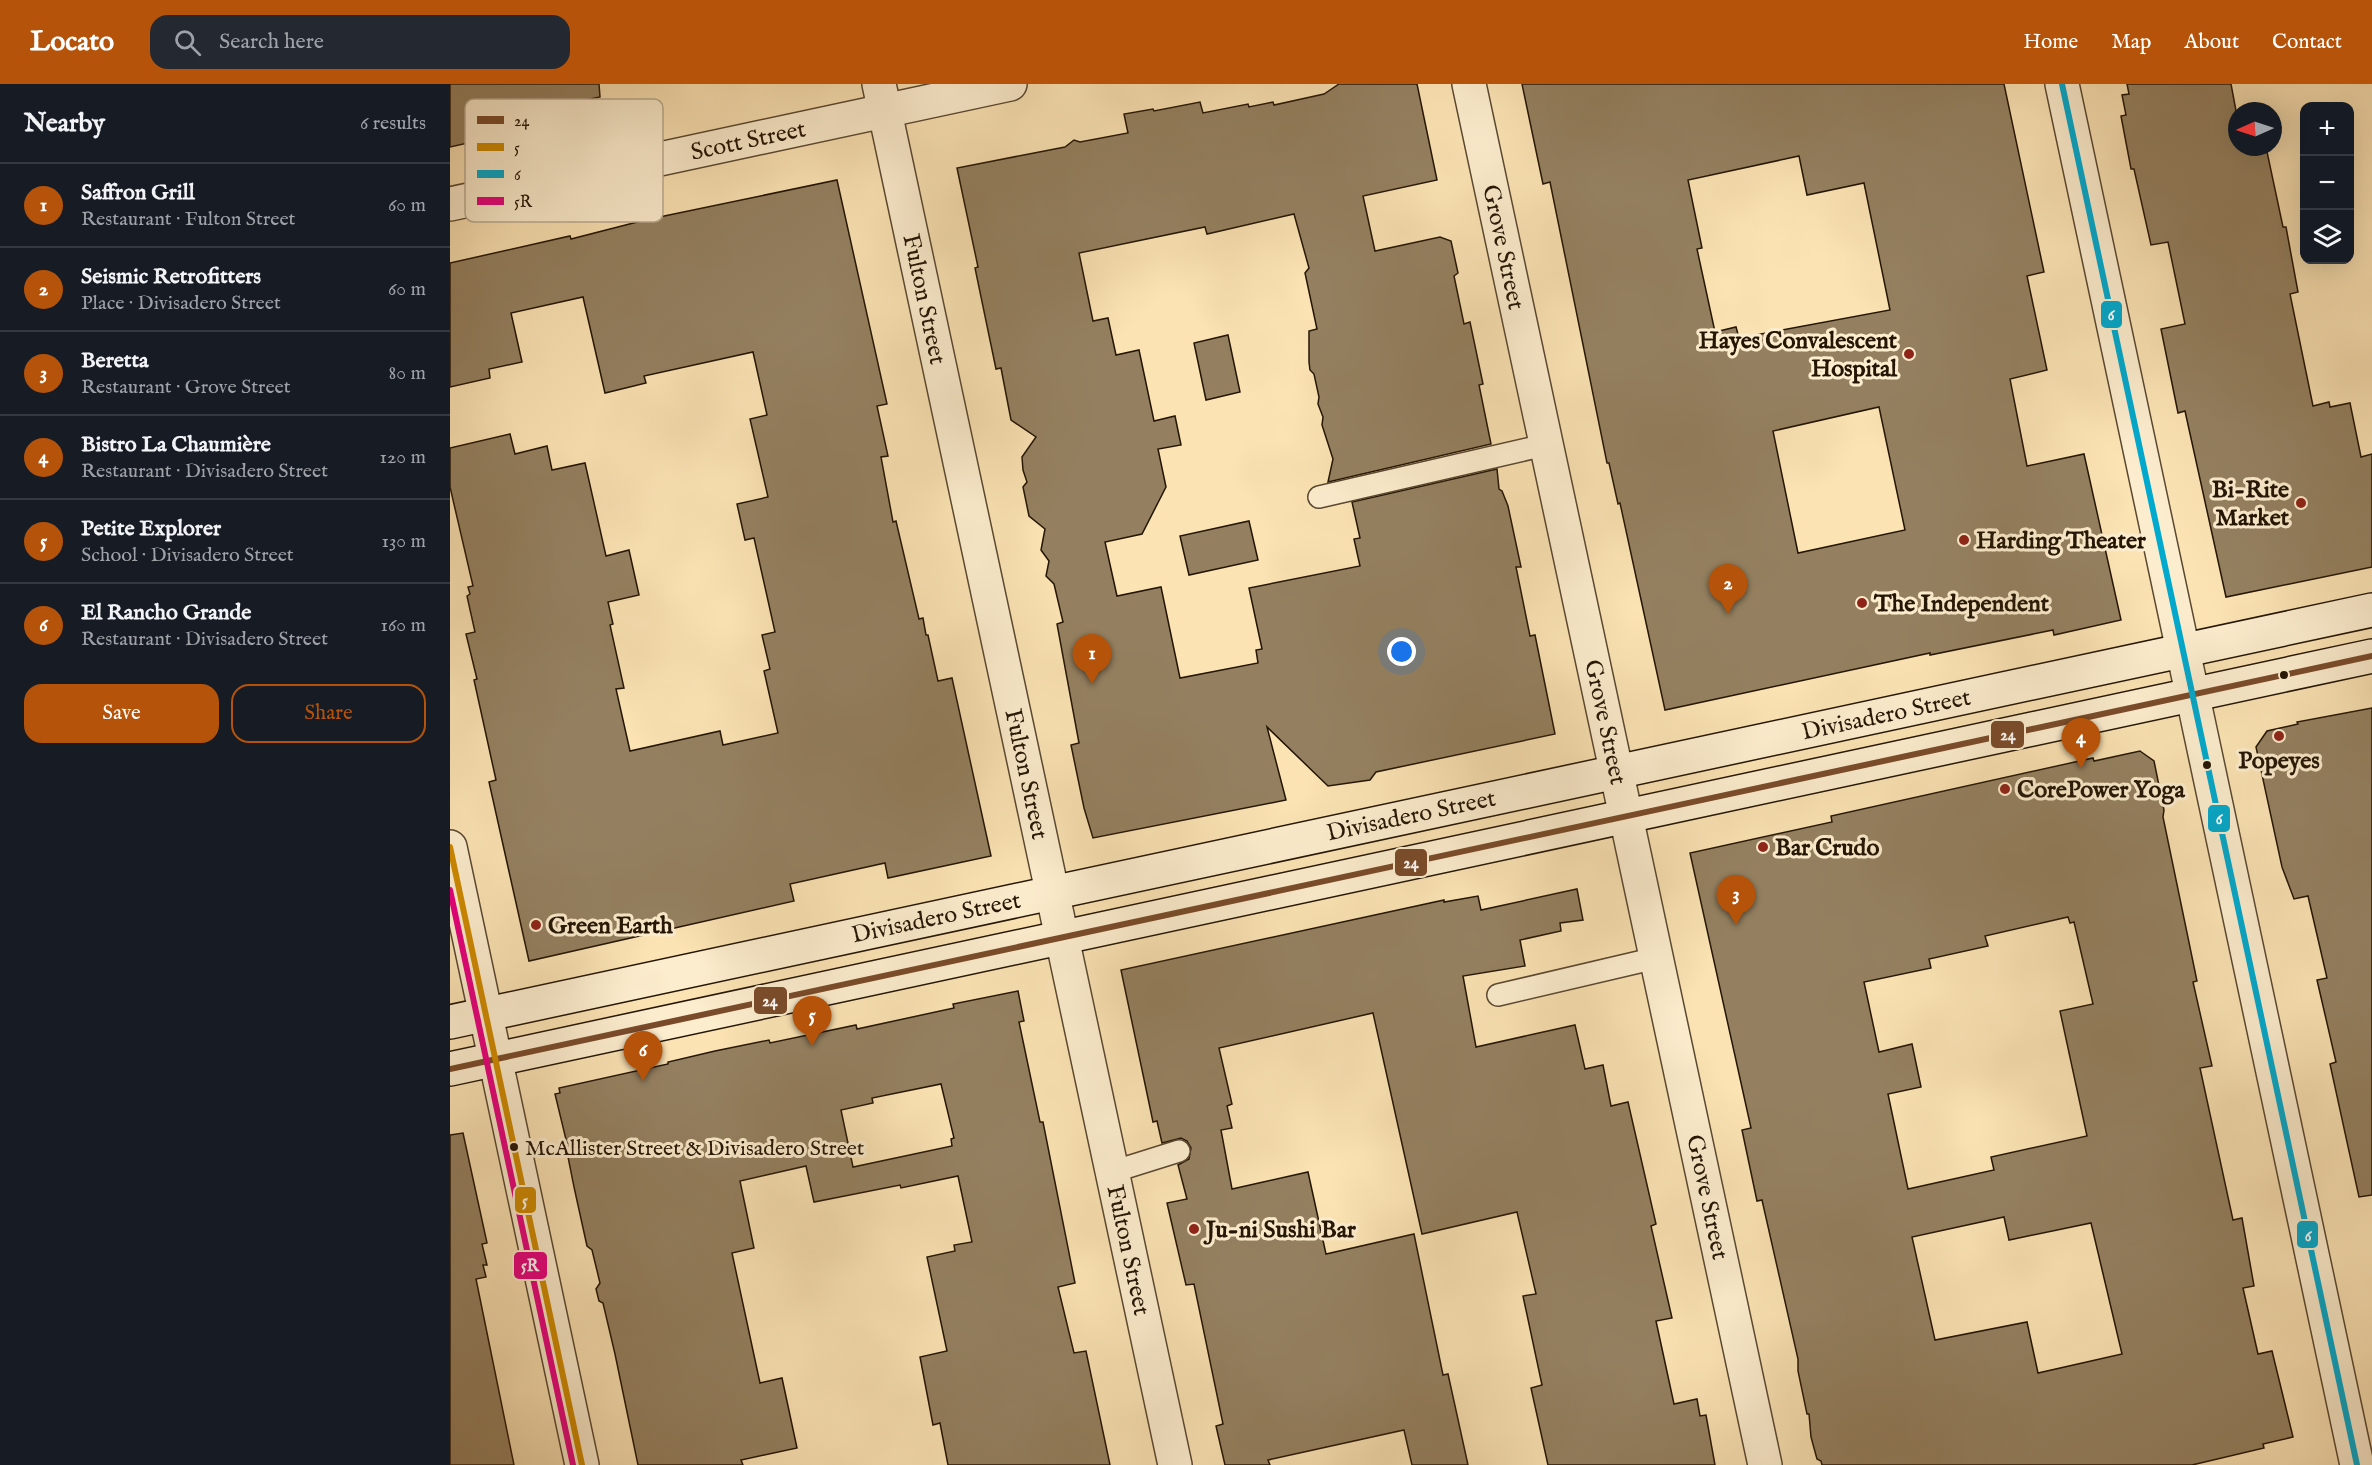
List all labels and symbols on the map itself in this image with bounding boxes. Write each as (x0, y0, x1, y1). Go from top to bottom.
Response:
legend (465, 99, 663, 222)
north arrow (2228, 102, 2282, 156)
text: 24 (514, 112, 530, 132)
street label: Scott Street (688, 114, 809, 169)
text: 5 (514, 139, 520, 159)
text: 6 (514, 166, 521, 186)
street label: Grove Street (1474, 182, 1531, 313)
text: 5R (514, 193, 533, 213)
street label: Fulton Street (895, 231, 952, 367)
line badge: 6 (2100, 300, 2123, 329)
text: 6 (2108, 306, 2116, 326)
place label: Hayes Convalescent Hospital (1698, 326, 1898, 385)
marker: Hayes Convalescent Hospital (1902, 347, 1916, 361)
place label: Bi-Rite Market (2212, 475, 2290, 534)
marker: Bi-Rite Market (2294, 496, 2308, 510)
place label: Harding Theater (1976, 526, 2146, 557)
marker: Harding Theater (1957, 533, 1971, 547)
pin: 2 (1708, 564, 1748, 614)
place label: The Independent (1873, 589, 2050, 620)
marker: The Independent (1855, 596, 1869, 610)
pin: 1 (1072, 634, 1112, 684)
your location (1387, 637, 1416, 666)
street label: Grove Street (1576, 657, 1633, 788)
unlabelled marker (2278, 669, 2290, 681)
street label: Divisadero Street (1799, 682, 1974, 748)
street label: Fulton Street (997, 706, 1054, 842)
pin: 4 (2062, 718, 2100, 768)
line badge: 24 (1990, 720, 2025, 749)
text: 24 (2000, 726, 2017, 746)
marker: Popeyes (2272, 729, 2286, 743)
place label: Popeyes (2238, 746, 2320, 777)
unlabelled marker (2201, 759, 2213, 771)
place label: CorePower Yoga (2017, 775, 2185, 806)
marker: CorePower Yoga (1998, 782, 2012, 796)
street label: Divisadero Street (1324, 783, 1499, 849)
line badge: 6 (2207, 804, 2231, 833)
text: 6 (2216, 810, 2224, 830)
place label: Bar Crudo (1775, 833, 1879, 864)
marker: Bar Crudo (1756, 840, 1770, 854)
line badge: 24 (1394, 848, 1428, 877)
text: 24 (1403, 854, 1420, 874)
pin: 3 (1716, 876, 1756, 925)
street label: Divisadero Street (849, 885, 1024, 951)
place label: Green Earth (548, 911, 673, 942)
marker: Green Earth (529, 918, 543, 932)
line badge: 24 (753, 986, 788, 1015)
text: 24 (762, 992, 779, 1012)
pin: 5 (792, 996, 832, 1046)
pin: 6 (624, 1032, 662, 1081)
street label: Grove Street (1678, 1132, 1735, 1263)
place label: McAllister Street & Divisadero Street (525, 1135, 865, 1163)
marker: McAllister Street & Divisadero Street (508, 1141, 520, 1153)
street label: Fulton Street (1099, 1182, 1156, 1318)
line badge: 5 (514, 1186, 537, 1214)
text: 5 (522, 1192, 528, 1212)
place label: Ju-ni Sushi Bar (1203, 1215, 1356, 1246)
line badge: 6 (2296, 1220, 2319, 1249)
marker: Ju-ni Sushi Bar (1187, 1222, 1201, 1236)
text: 6 (2305, 1227, 2313, 1247)
line badge: 5R (513, 1251, 548, 1280)
text: 5R (521, 1257, 540, 1277)

